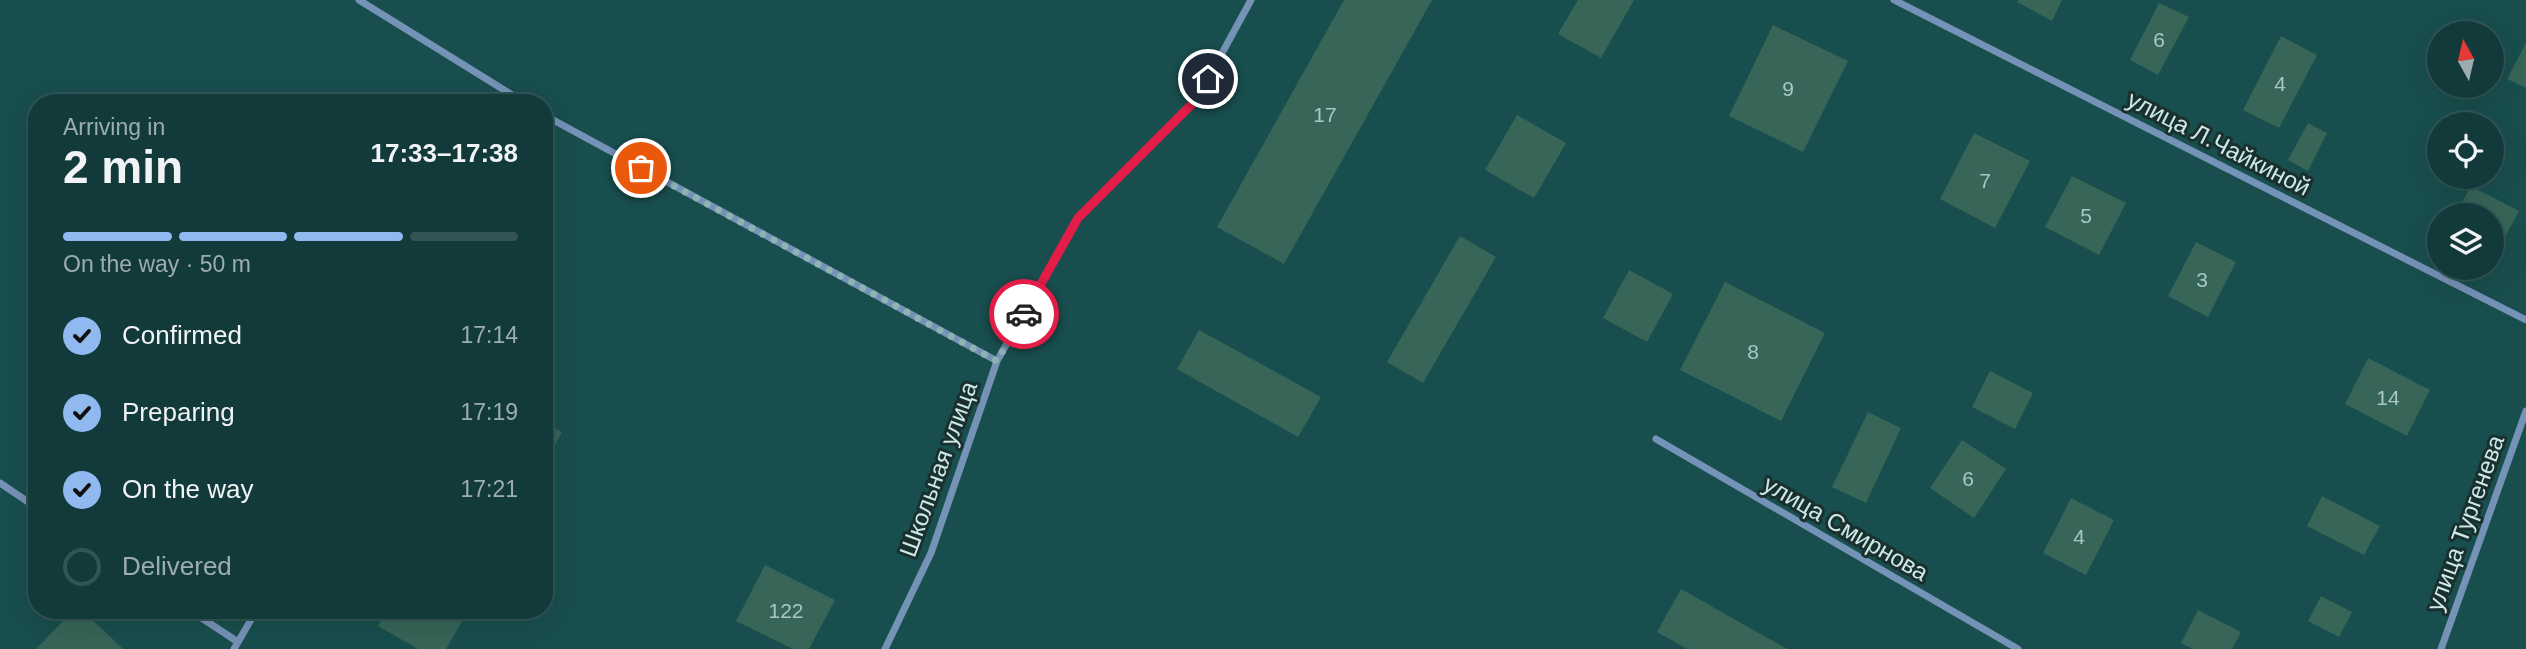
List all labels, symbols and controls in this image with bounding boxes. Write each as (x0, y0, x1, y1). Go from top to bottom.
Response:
north arrow (2427, 21, 2504, 98)
map controls (2427, 21, 2504, 280)
house number: 6 (2153, 28, 2165, 51)
pin (1178, 49, 1238, 109)
icon: home (1189, 60, 1227, 98)
house number: 4 (2274, 72, 2286, 95)
house number: 9 (1782, 77, 1794, 100)
street label: улица Л.Чайкиной (2123, 85, 2315, 201)
house number: 17 (1313, 103, 1337, 126)
button: locate (2427, 112, 2504, 189)
text: Arriving in (63, 114, 165, 140)
text: 17:33–17:38 (371, 138, 518, 168)
pin (611, 138, 671, 198)
text: 2 min (63, 141, 183, 193)
icon: bag (622, 149, 660, 187)
house number: 7 (1979, 169, 1991, 192)
button: layers (2427, 203, 2504, 280)
house number: 5 (2080, 204, 2092, 227)
text: On the way · 50 m (63, 251, 251, 277)
house number: 3 (2196, 268, 2208, 291)
courier (989, 279, 1059, 349)
icon: car (1005, 295, 1043, 333)
icon: check (63, 317, 101, 355)
text: Confirmed (122, 320, 242, 350)
text: 17:14 (460, 322, 518, 348)
house number: 8 (1747, 340, 1759, 363)
street label: Школьная улица (894, 377, 982, 560)
house number: 14 (2376, 386, 2400, 409)
icon: check (63, 394, 101, 432)
text: Preparing (122, 397, 235, 427)
text: 17:19 (460, 399, 518, 425)
street label: улица Тургенева (2421, 431, 2510, 615)
house number: 6 (1962, 467, 1974, 490)
street label: улица Смирнова (1759, 470, 1934, 586)
icon: check (63, 471, 101, 509)
text: On the way (122, 474, 254, 504)
text: 17:21 (460, 476, 518, 502)
house number: 4 (2073, 525, 2085, 548)
text: Delivered (122, 551, 232, 581)
house number: 122 (768, 599, 804, 622)

